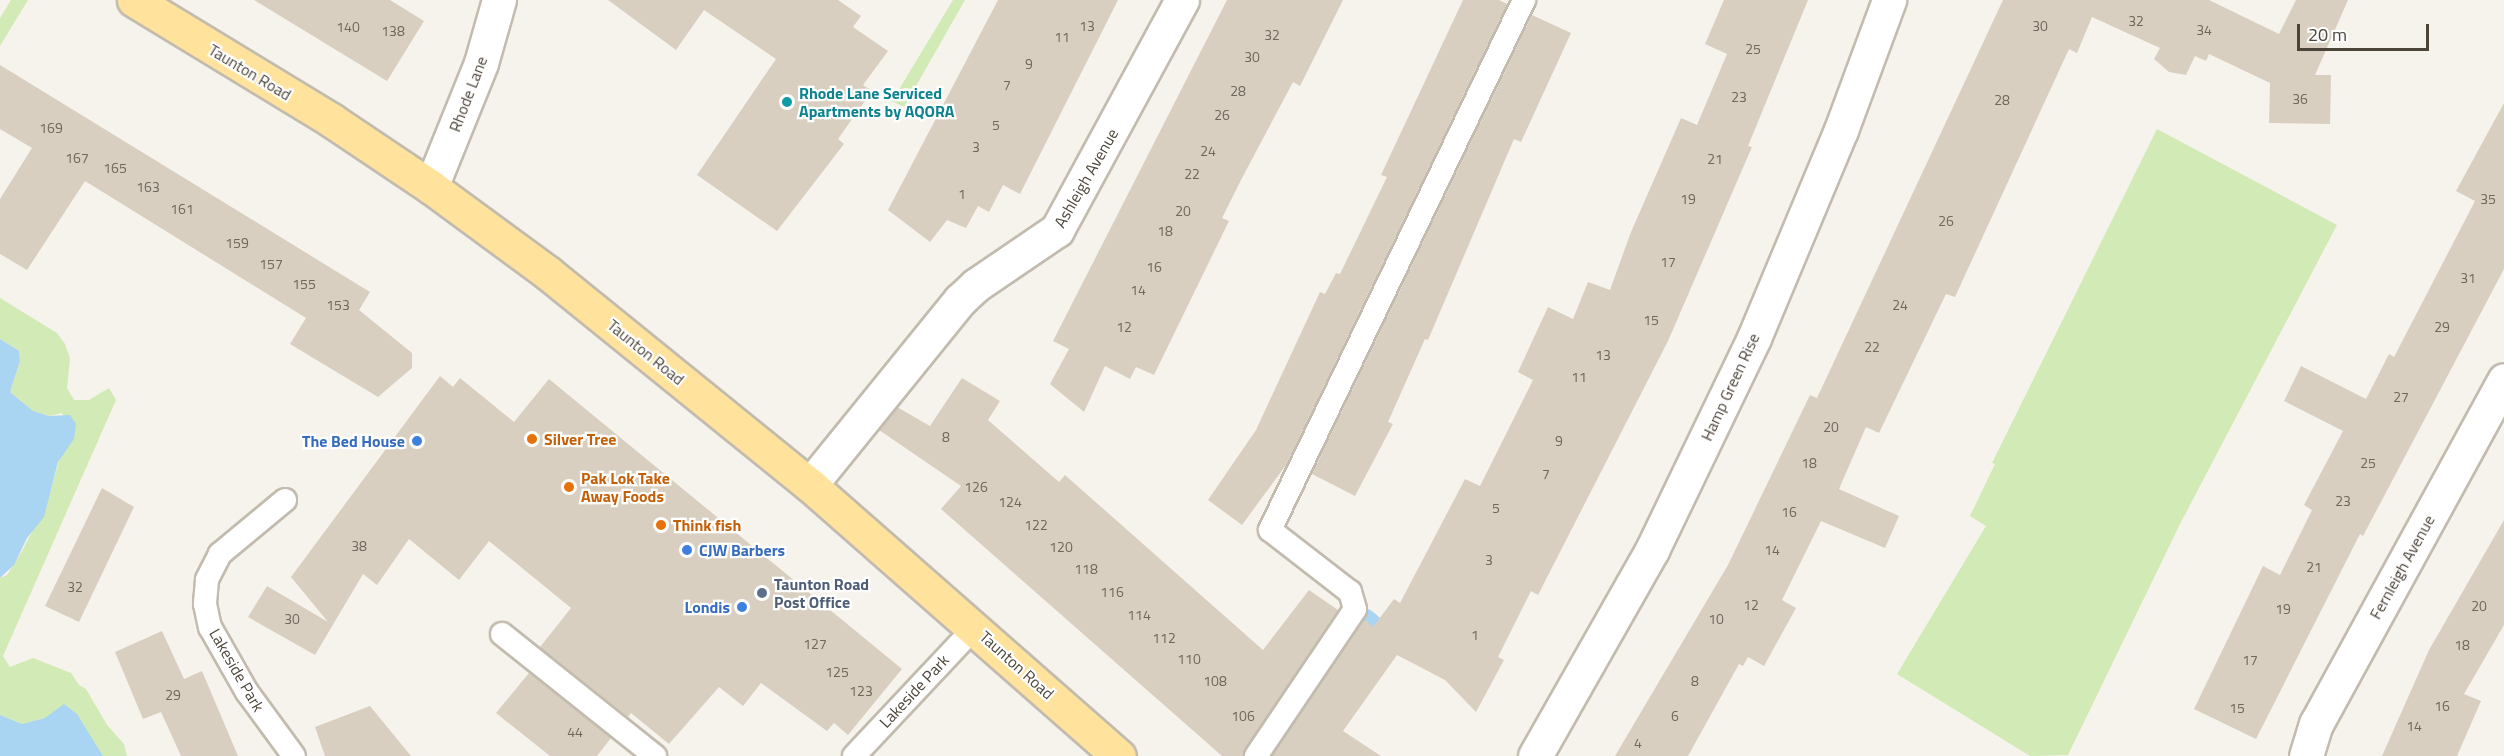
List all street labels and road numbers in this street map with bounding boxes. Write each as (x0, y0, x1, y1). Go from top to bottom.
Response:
street label: Taunton Road (205, 40, 295, 104)
street label: Rhode Lane (445, 54, 491, 134)
street label: Ashleigh Avenue (1050, 125, 1122, 231)
street label: Taunton Road (604, 315, 688, 389)
street label: Hamp Green Rise (1697, 330, 1763, 444)
street label: Fernleigh Avenue (2365, 512, 2439, 622)
street label: Lakeside Park (205, 625, 269, 715)
street label: Taunton Road (976, 627, 1058, 703)
street label: Lakeside Park (875, 651, 953, 731)

